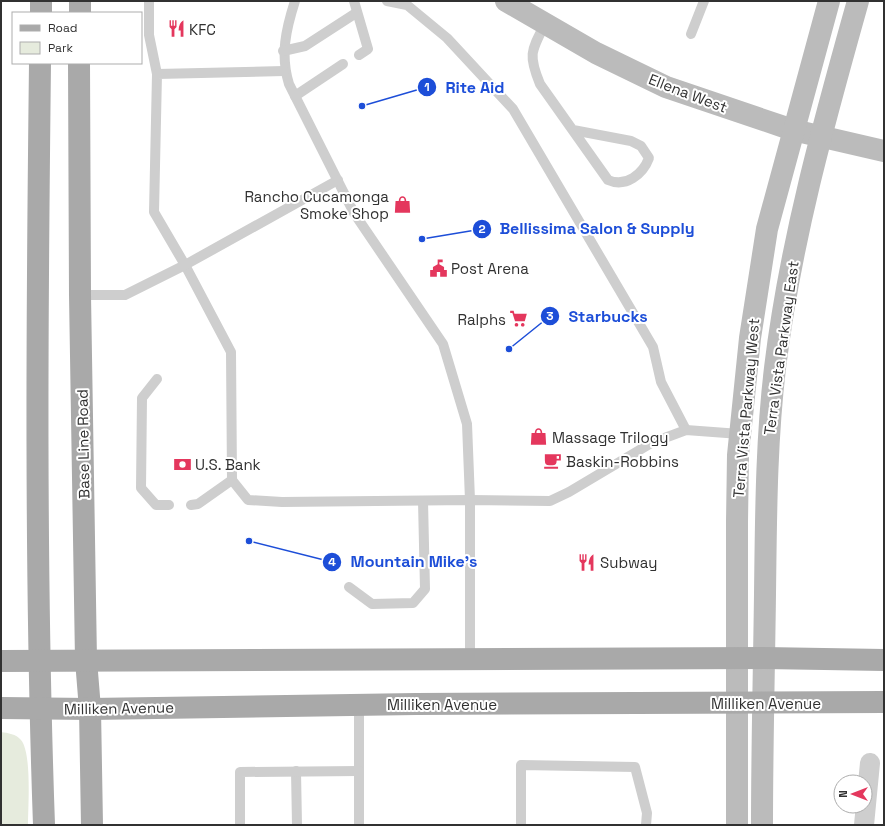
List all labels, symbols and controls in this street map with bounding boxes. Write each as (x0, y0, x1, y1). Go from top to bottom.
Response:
legend (12, 12, 142, 64)
restaurant icon: KFC (166, 19, 186, 39)
text: Road (48, 20, 77, 36)
place label: KFC (189, 20, 216, 39)
text: Park (48, 40, 73, 56)
street label: Ellena West (646, 69, 730, 117)
callout: Rite Aid (417, 73, 512, 101)
text: Rite Aid (445, 77, 505, 98)
text: 1 (424, 79, 430, 95)
place label: Rancho Cucamonga Smoke Shop (244, 187, 389, 223)
shop icon: Rancho Cucamonga Smoke Shop (392, 195, 412, 215)
callout: Bellissima Salon & Supply (472, 215, 703, 243)
text: Bellissima Salon & Supply (499, 218, 695, 239)
text: 2 (478, 221, 486, 237)
public building icon: Post Arena (428, 258, 448, 278)
place label: Post Arena (451, 259, 529, 278)
street label: Terra Vista Parkway East (759, 260, 803, 436)
callout: Starbucks (540, 302, 655, 330)
text: Starbucks (568, 306, 648, 327)
text: 3 (546, 308, 554, 324)
supermarket icon: Ralphs (509, 309, 529, 329)
place label: Ralphs (457, 310, 506, 329)
street label: Terra Vista Parkway West (729, 317, 763, 499)
street label: Base Line Road (73, 389, 93, 499)
shop icon: Massage Trilogy (529, 427, 549, 447)
place label: Massage Trilogy (552, 428, 668, 447)
cafe icon: Baskin-Robbins (543, 451, 563, 471)
place label: Baskin-Robbins (566, 452, 679, 471)
bank icon: U.S. Bank (172, 454, 192, 474)
place label: U.S. Bank (195, 455, 261, 474)
callout: Mountain Mike's (322, 548, 485, 576)
text: Mountain Mike's (351, 551, 477, 572)
restaurant icon: Subway (577, 552, 597, 572)
place label: Subway (600, 553, 657, 572)
text: 4 (328, 554, 336, 570)
street label: Milliken Avenue (711, 694, 821, 713)
street label: Milliken Avenue (387, 695, 497, 714)
street label: Milliken Avenue (64, 698, 174, 718)
north arrow (833, 774, 873, 814)
text: N (836, 790, 850, 798)

